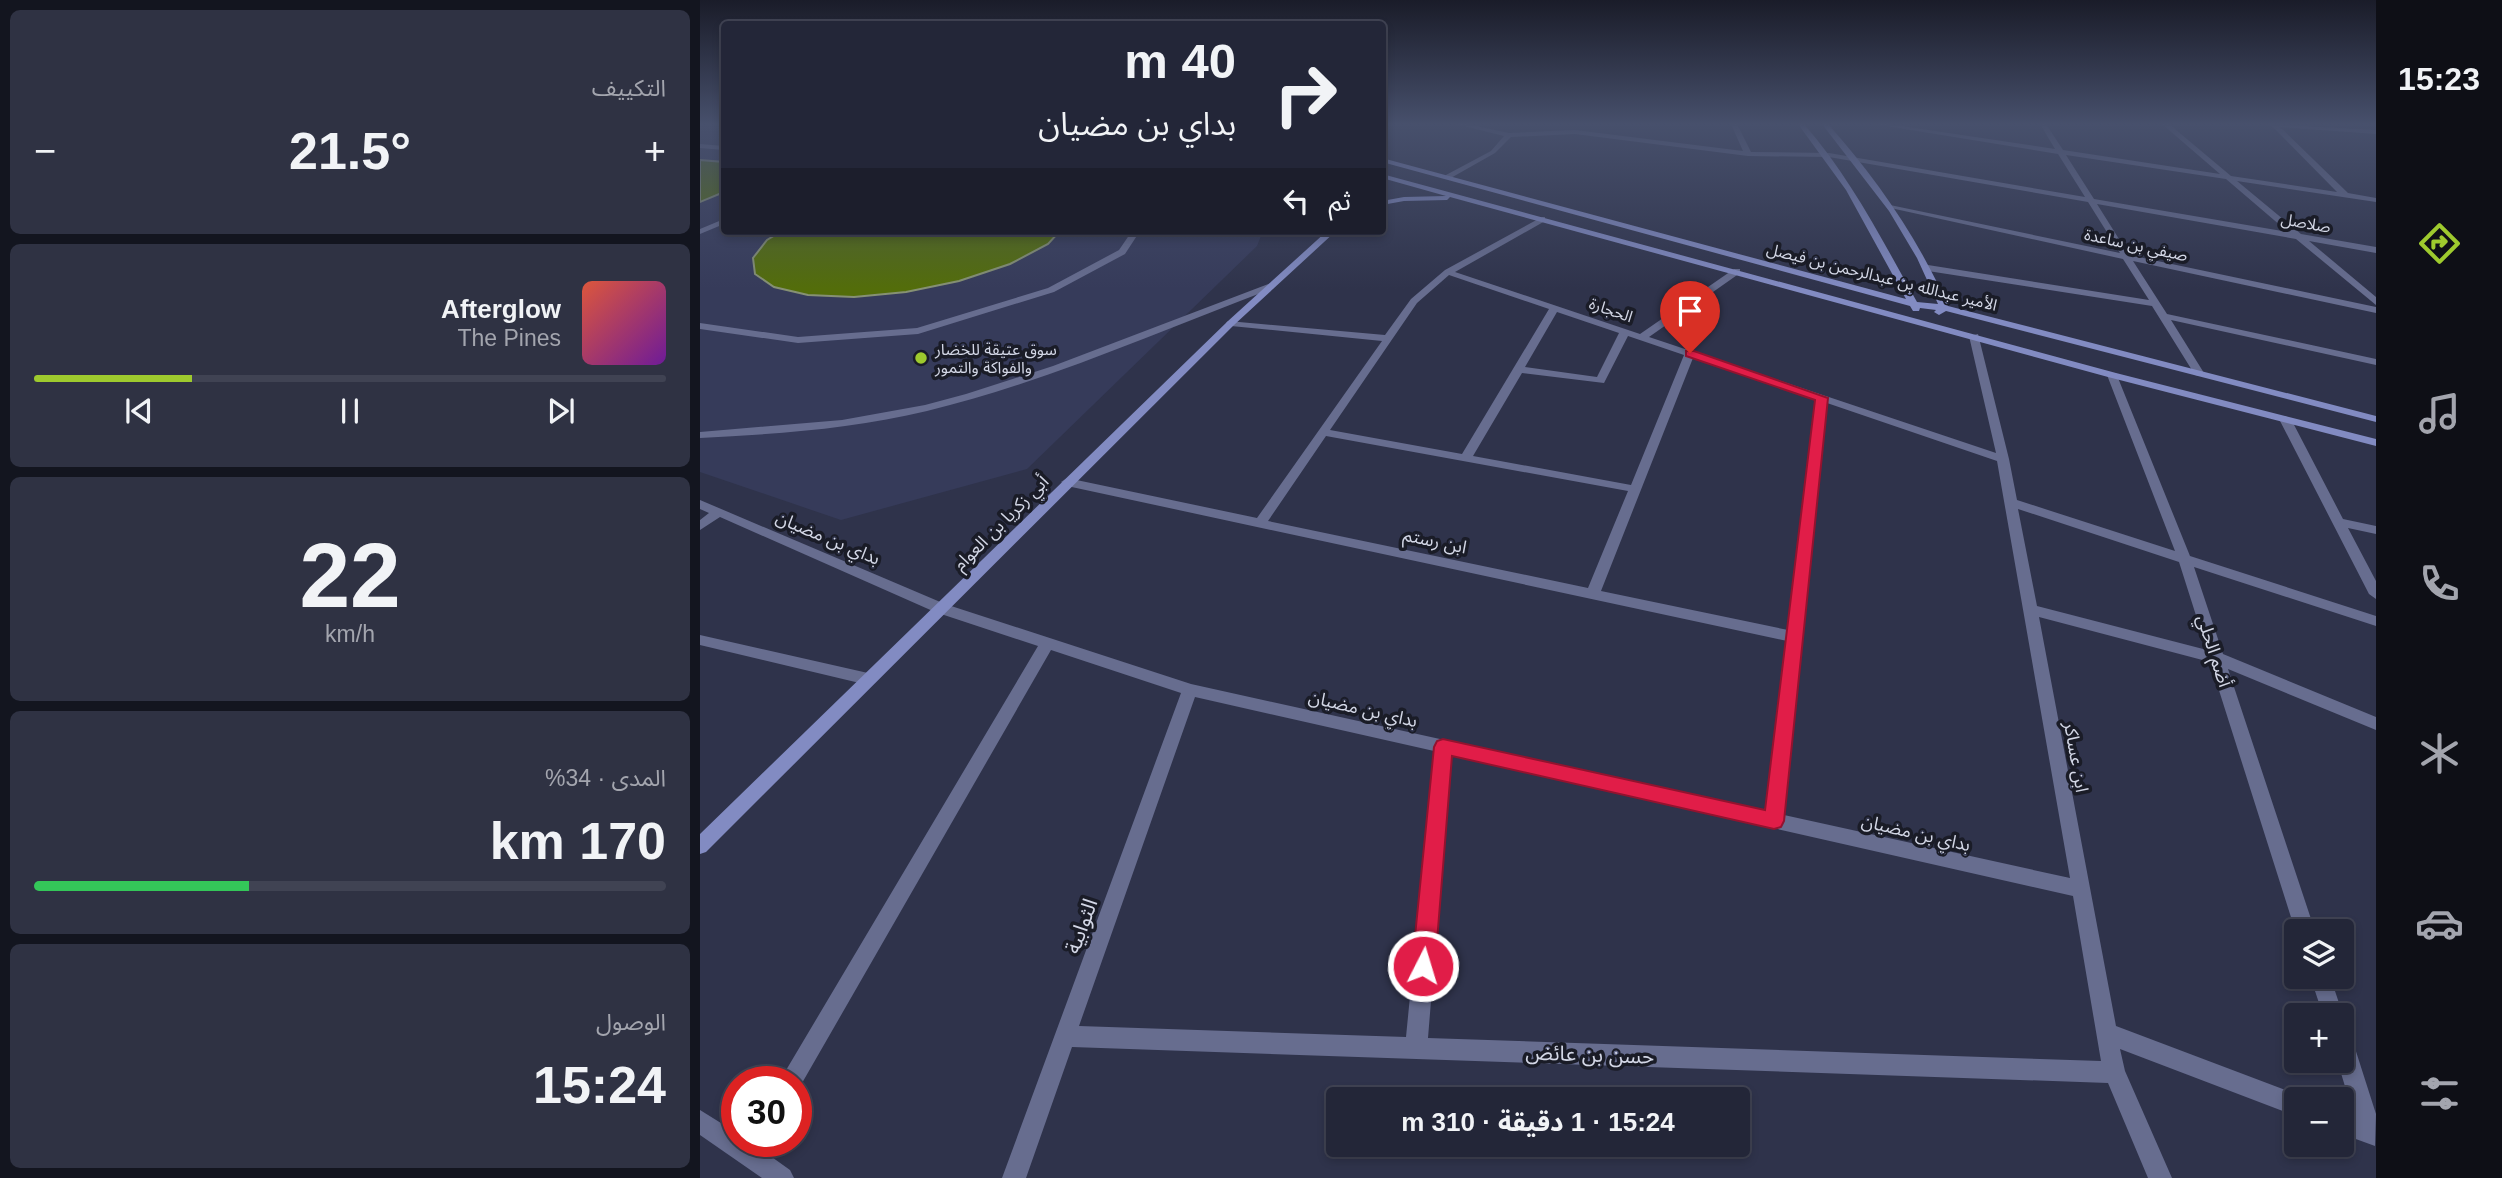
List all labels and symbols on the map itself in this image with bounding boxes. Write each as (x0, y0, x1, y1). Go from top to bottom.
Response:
street label: صلاصل (2280, 210, 2332, 237)
street label: صيفي بن ساعدة (2082, 226, 2189, 268)
street label: الأمير عبدالله بن عبدالرحمن بن فيصل (1765, 240, 1999, 315)
pin (1660, 281, 1720, 353)
street label: الحجارة (1587, 295, 1635, 326)
place label: سوق عتيقة للخضار والفواكة والتمور (934, 341, 1057, 377)
marker: سوق عتيقة للخضار والفواكة والتمور (913, 350, 929, 366)
street label: أبي زكريا بن العوام (949, 471, 1055, 577)
street label: بداي بن مضيان (772, 507, 883, 572)
street label: ابن رستم (1401, 525, 1469, 560)
street label: أضم الحلي (2190, 612, 2236, 691)
street label: بداي بن مضيان (1306, 687, 1419, 734)
street label: ابن عساكر (2059, 719, 2092, 794)
street label: بداي بن مضيان (1859, 811, 1972, 858)
street label: الثوابية (1060, 895, 1102, 957)
position arrow (1386, 929, 1460, 1003)
street label: حسن بن عائض (1525, 1040, 1655, 1069)
speed limit sign: 30 (721, 1066, 812, 1157)

